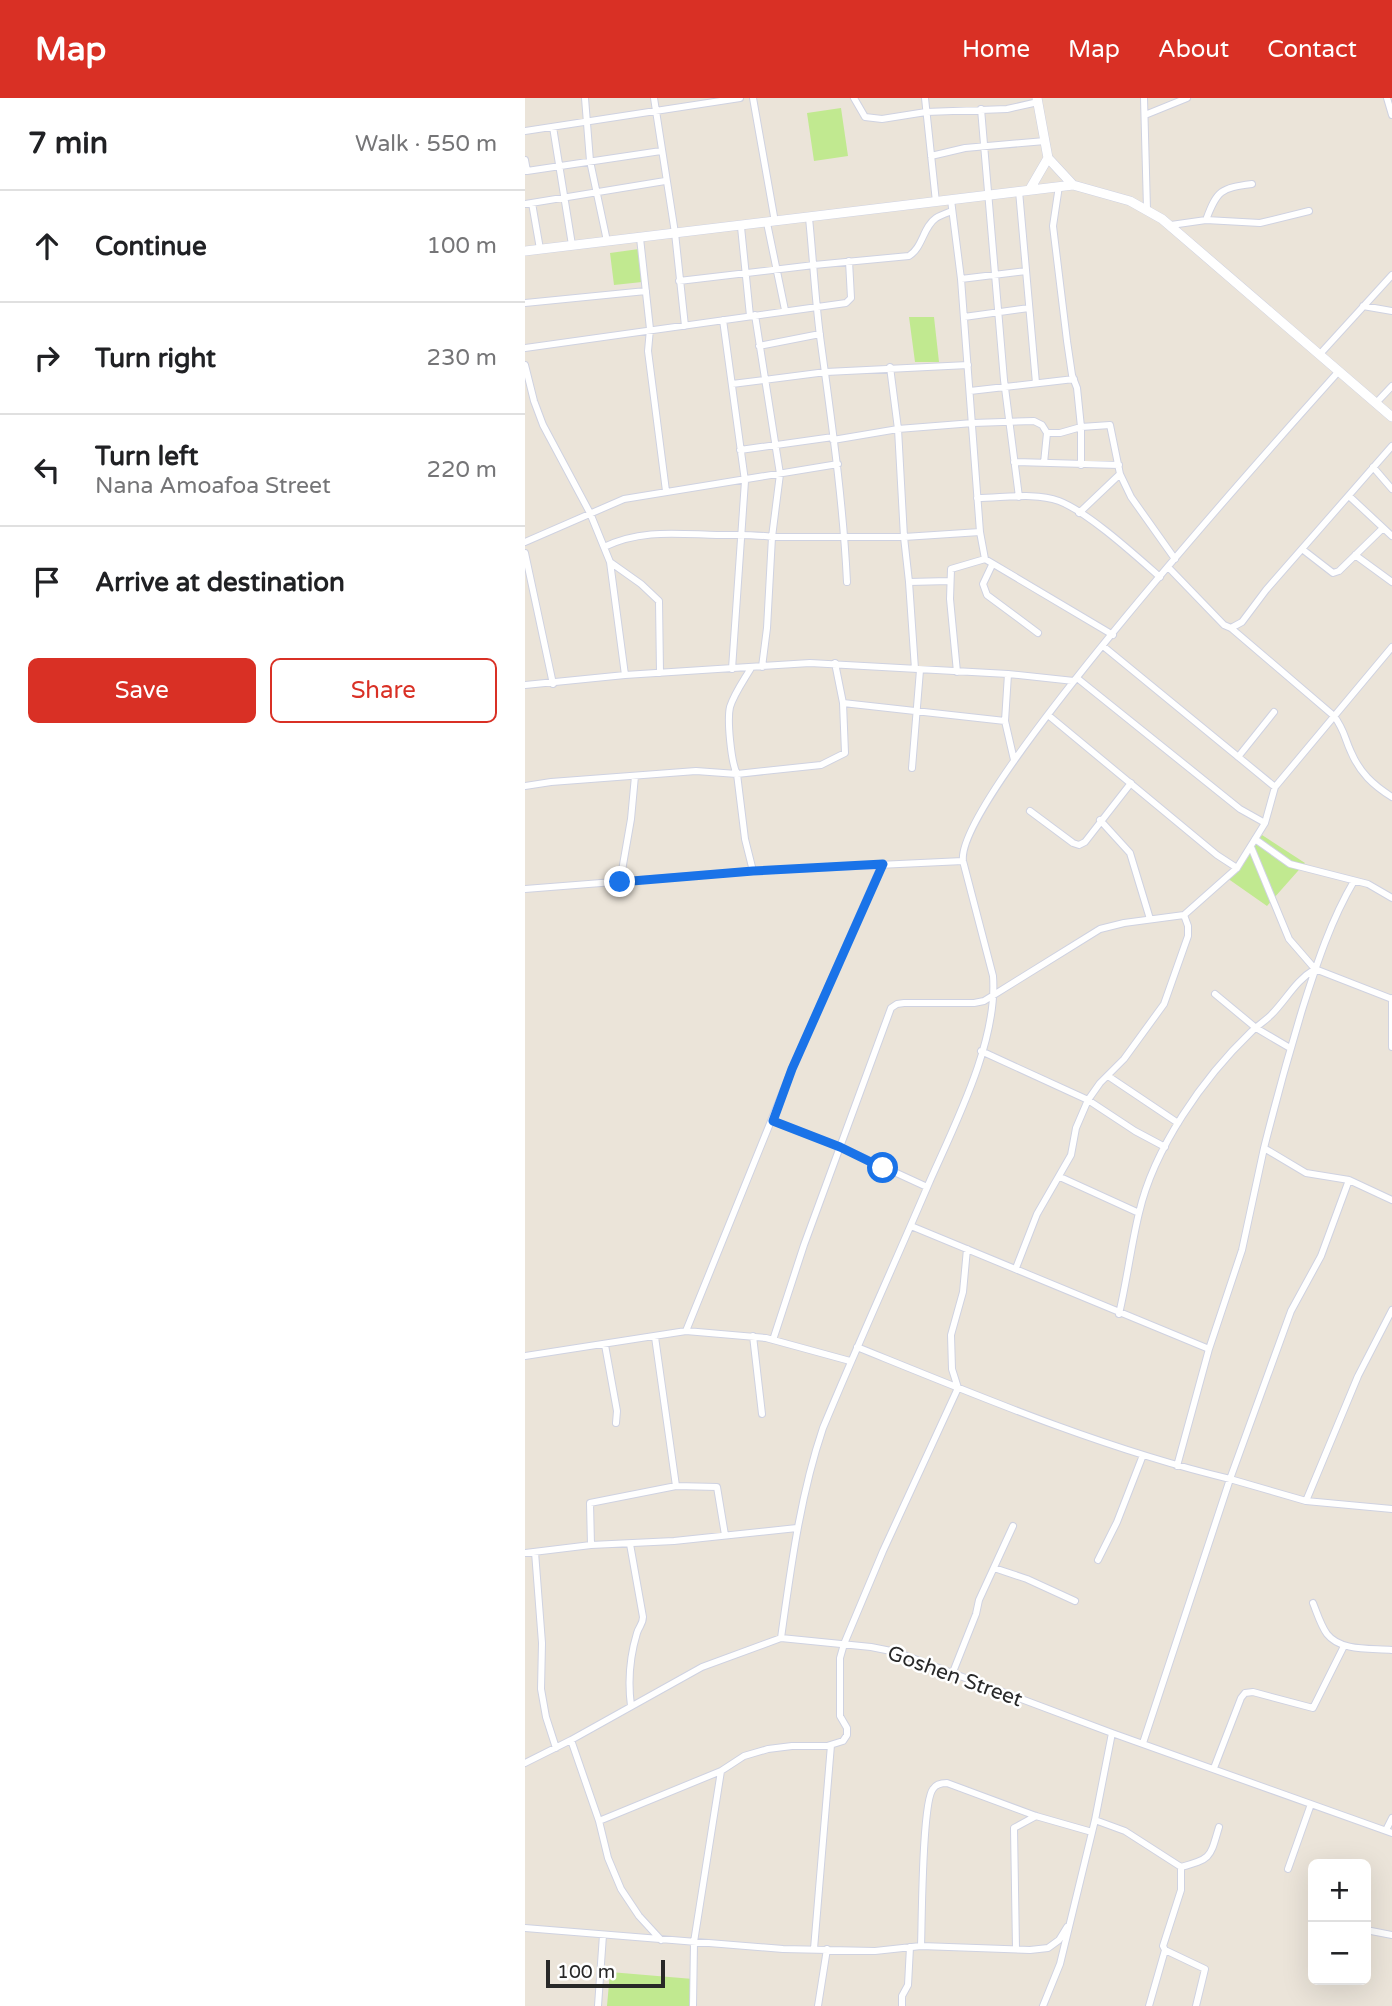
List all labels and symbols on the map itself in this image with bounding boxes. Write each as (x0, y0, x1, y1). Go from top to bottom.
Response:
route end (604, 866, 635, 897)
route start (867, 1152, 898, 1183)
street label: Goshen Street (884, 1640, 1026, 1712)
scale bar (546, 1957, 665, 1989)

